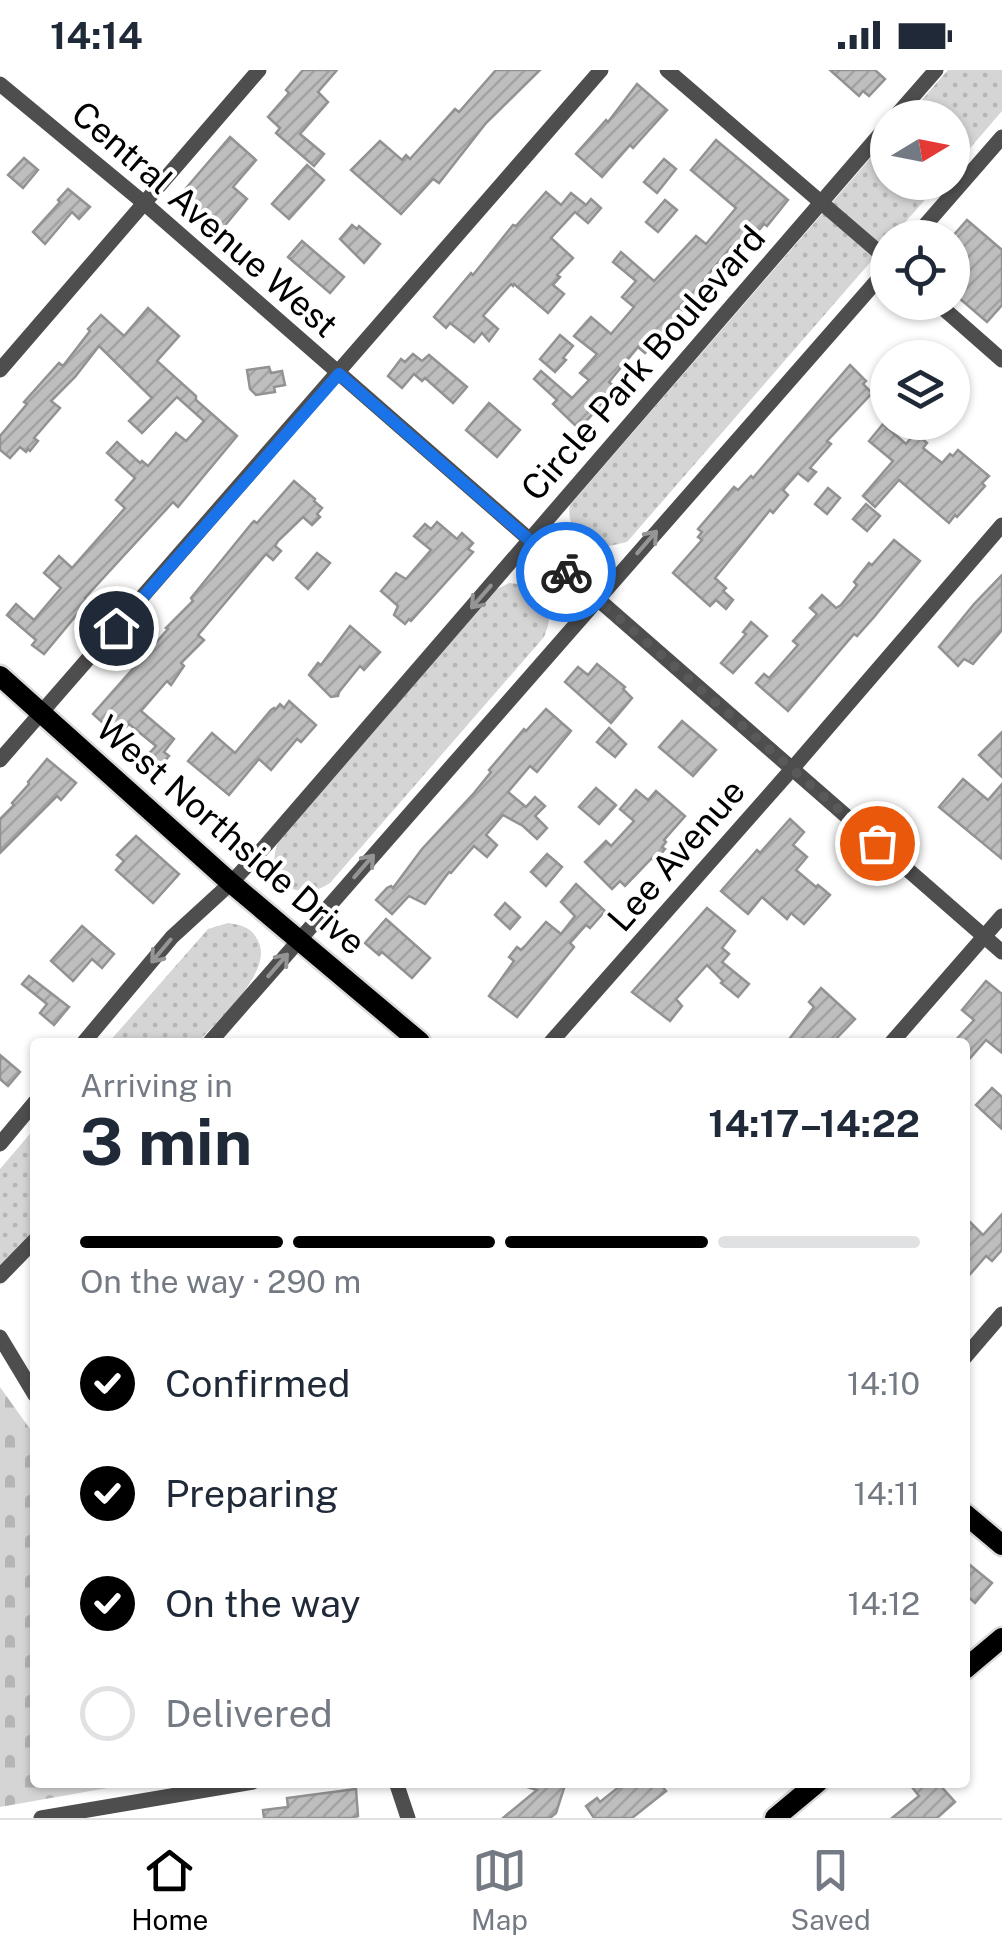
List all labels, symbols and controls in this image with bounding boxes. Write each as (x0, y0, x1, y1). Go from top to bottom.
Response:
text: 14:14 (50, 13, 143, 58)
street label: Central Avenue West (64, 92, 346, 346)
north arrow (870, 100, 970, 200)
map controls (870, 100, 970, 440)
street label: Circle Park Boulevard (513, 217, 773, 509)
button: locate (870, 220, 970, 320)
button: layers (870, 340, 970, 440)
courier (516, 522, 616, 622)
one-way arrow (635, 530, 658, 555)
icon: bike (539, 545, 594, 600)
one-way arrow (470, 583, 492, 609)
pin (74, 586, 159, 671)
icon: home (89, 601, 144, 656)
street label: West Northside Drive (88, 707, 374, 963)
street label: Lee Avenue (599, 771, 753, 939)
pin (835, 801, 920, 886)
icon: bag (850, 816, 905, 871)
one-way arrow (353, 854, 376, 879)
one-way arrow (150, 937, 172, 963)
one-way arrow (267, 953, 290, 978)
text: Arriving in (80, 1067, 233, 1104)
text: 14:17–14:22 (708, 1101, 920, 1146)
text: 3 min (80, 1103, 252, 1180)
text: On the way · 290 m (80, 1263, 361, 1300)
icon: check (80, 1356, 135, 1411)
text: Confirmed (165, 1361, 350, 1406)
text: 14:10 (847, 1365, 920, 1402)
icon: check (80, 1466, 135, 1521)
text: Preparing (165, 1471, 339, 1516)
text: 14:11 (854, 1475, 920, 1512)
icon: check (80, 1576, 135, 1631)
text: On the way (165, 1581, 361, 1626)
text: 14:12 (848, 1585, 920, 1622)
text: Delivered (165, 1691, 333, 1736)
tab: Home (131, 1843, 208, 1936)
tab: Map (471, 1843, 528, 1936)
tab: Saved (791, 1843, 871, 1936)

